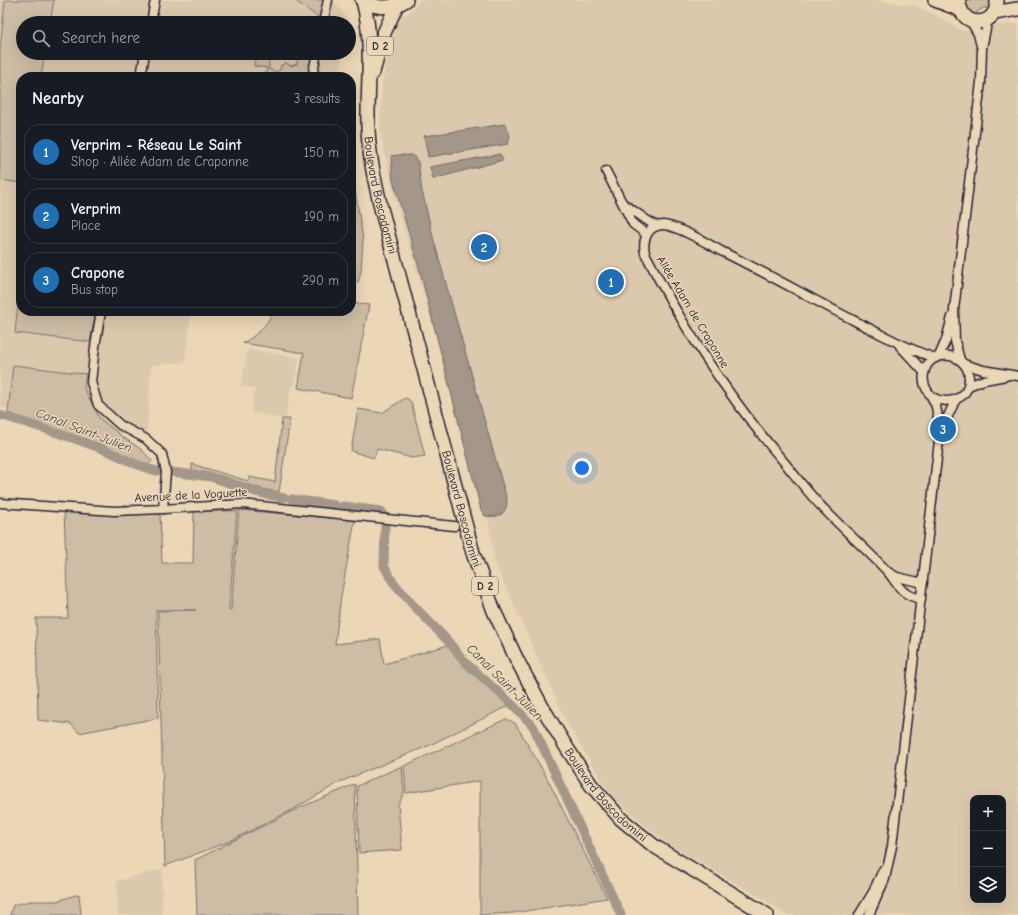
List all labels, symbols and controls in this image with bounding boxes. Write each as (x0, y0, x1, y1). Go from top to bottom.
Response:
search box (16, 16, 356, 60)
icon: search (30, 27, 52, 49)
text: Search here (62, 29, 140, 47)
road number: D 2 (367, 37, 393, 55)
text: Nearby (32, 89, 83, 108)
text: 3 results (294, 91, 340, 106)
text: Verprim - Réseau Le Saint (71, 136, 241, 154)
street label: Boulevard Boscodomini (361, 136, 400, 256)
text: 1 (43, 145, 49, 160)
text: 150 m (304, 145, 339, 160)
text: Shop · Allée Adam de Craponne (71, 154, 249, 169)
text: Verprim (71, 200, 121, 218)
text: 2 (43, 209, 49, 224)
text: 190 m (304, 209, 339, 224)
text: Place (71, 218, 101, 233)
pin: 2 (471, 232, 497, 262)
street label: Allée Adam de Craponne (654, 253, 732, 371)
text: Crapone (71, 264, 124, 282)
pin: 1 (598, 267, 624, 297)
text: 3 (43, 273, 49, 288)
text: 290 m (302, 273, 339, 288)
text: Bus stop (71, 282, 118, 297)
water label: Canal Saint-Julien (34, 405, 134, 455)
pin: 3 (930, 414, 956, 444)
street label: Boulevard Boscodomini (439, 449, 484, 569)
your location (572, 458, 592, 478)
street label: Avenue de la Voguette (134, 485, 248, 505)
road number: D 2 (472, 577, 498, 595)
water label: Canal Saint-Julien (464, 641, 546, 723)
street label: Boulevard Boscodomini (562, 745, 650, 845)
map controls (970, 795, 1006, 903)
button: + (970, 795, 1006, 831)
button: − (970, 831, 1006, 867)
button: layers (970, 867, 1006, 903)

